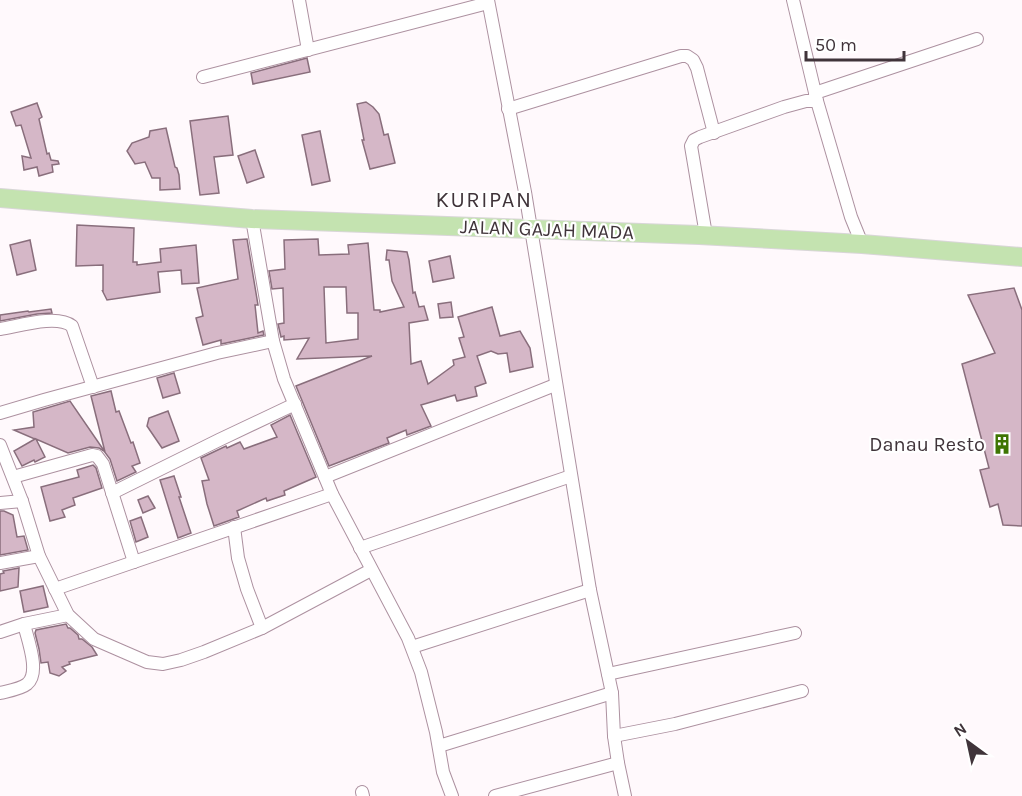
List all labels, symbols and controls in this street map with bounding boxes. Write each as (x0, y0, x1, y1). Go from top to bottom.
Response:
scale bar (806, 24, 904, 62)
text: 50 m (815, 34, 857, 56)
district label: KURIPAN (436, 187, 532, 213)
street label: JALAN GAJAH MADA (460, 215, 634, 244)
building icon: Danau Resto (990, 432, 1014, 456)
place label: Danau Resto (869, 433, 985, 456)
north arrow (938, 712, 998, 772)
text: N (950, 719, 970, 741)

